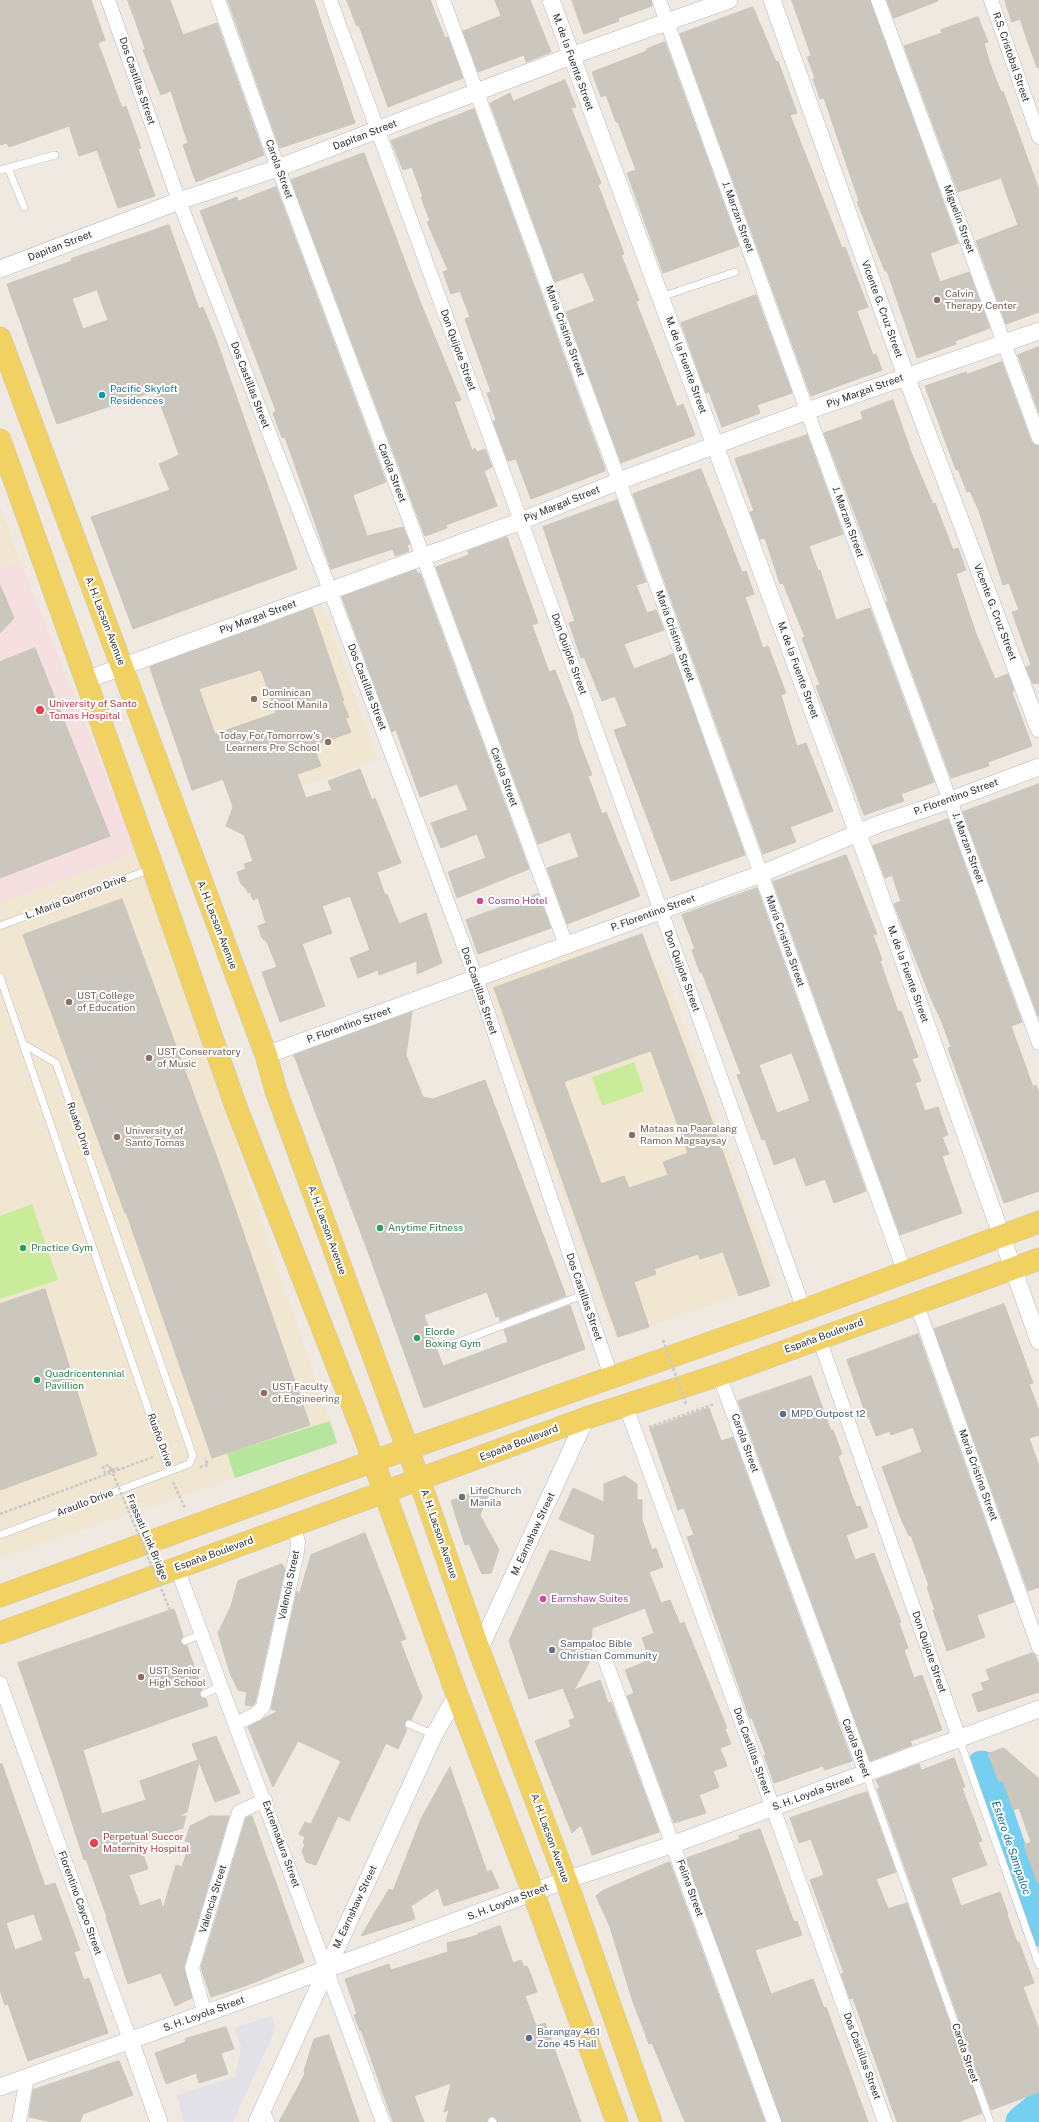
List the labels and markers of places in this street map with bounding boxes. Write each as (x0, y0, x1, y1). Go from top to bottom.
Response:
place label: Calvin Therapy Center (945, 288, 1017, 312)
marker: Calvin Therapy Center (932, 295, 942, 305)
place label: Pacific Skyloft Residences (110, 383, 178, 406)
marker: Pacific Skyloft Residences (97, 390, 107, 400)
place label: Dominican School Manila (262, 687, 328, 710)
marker: Dominican School Manila (249, 694, 259, 704)
place label: University of Santo Tomas Hospital (49, 698, 137, 722)
marker: University of Santo Tomas Hospital (34, 704, 46, 716)
place label: Today For Tomorrow's Learners Pre School (219, 730, 320, 754)
marker: Today For Tomorrow's Learners Pre School (323, 737, 333, 747)
place label: Cosmo Hotel (488, 895, 548, 907)
marker: Cosmo Hotel (475, 896, 485, 906)
place label: UST College of Education (77, 990, 135, 1014)
marker: UST College of Education (64, 997, 74, 1007)
place label: UST Conservatory of Music (157, 1046, 241, 1070)
marker: UST Conservatory of Music (144, 1053, 154, 1063)
place label: Mataas na Paaralang Ramon Magsaysay (640, 1123, 737, 1146)
place label: University of Santo Tomas (125, 1125, 185, 1148)
marker: Mataas na Paaralang Ramon Magsaysay (627, 1130, 637, 1140)
marker: University of Santo Tomas (112, 1132, 122, 1142)
place label: Anytime Fitness (388, 1222, 463, 1234)
marker: Anytime Fitness (375, 1223, 385, 1233)
place label: Practice Gym (31, 1242, 93, 1254)
marker: Practice Gym (18, 1243, 28, 1253)
place label: Elorde Boxing Gym (425, 1326, 481, 1350)
marker: Elorde Boxing Gym (412, 1333, 422, 1343)
place label: Quadricentennial Pavillion (45, 1368, 125, 1392)
marker: Quadricentennial Pavillion (32, 1375, 42, 1385)
place label: UST Faculty of Engineering (272, 1381, 340, 1404)
marker: UST Faculty of Engineering (259, 1388, 269, 1398)
place label: MPD Outpost 12 (791, 1408, 865, 1420)
marker: MPD Outpost 12 (778, 1409, 788, 1419)
place label: LifeChurch Manila (470, 1485, 521, 1508)
marker: LifeChurch Manila (457, 1492, 467, 1502)
place label: Earnshaw Suites (551, 1593, 628, 1605)
marker: Earnshaw Suites (538, 1594, 548, 1604)
place label: Sampaloc Bible Christian Community (560, 1638, 657, 1662)
marker: Sampaloc Bible Christian Community (547, 1645, 557, 1655)
place label: UST Senior High School (149, 1665, 206, 1688)
marker: UST Senior High School (136, 1672, 146, 1682)
place label: Perpetual Succor Maternity Hospital (103, 1831, 190, 1854)
marker: Perpetual Succor Maternity Hospital (88, 1837, 100, 1849)
place label: Barangay 461 Zone 45 Hall (537, 2026, 600, 2050)
marker: Barangay 461 Zone 45 Hall (524, 2033, 534, 2043)

